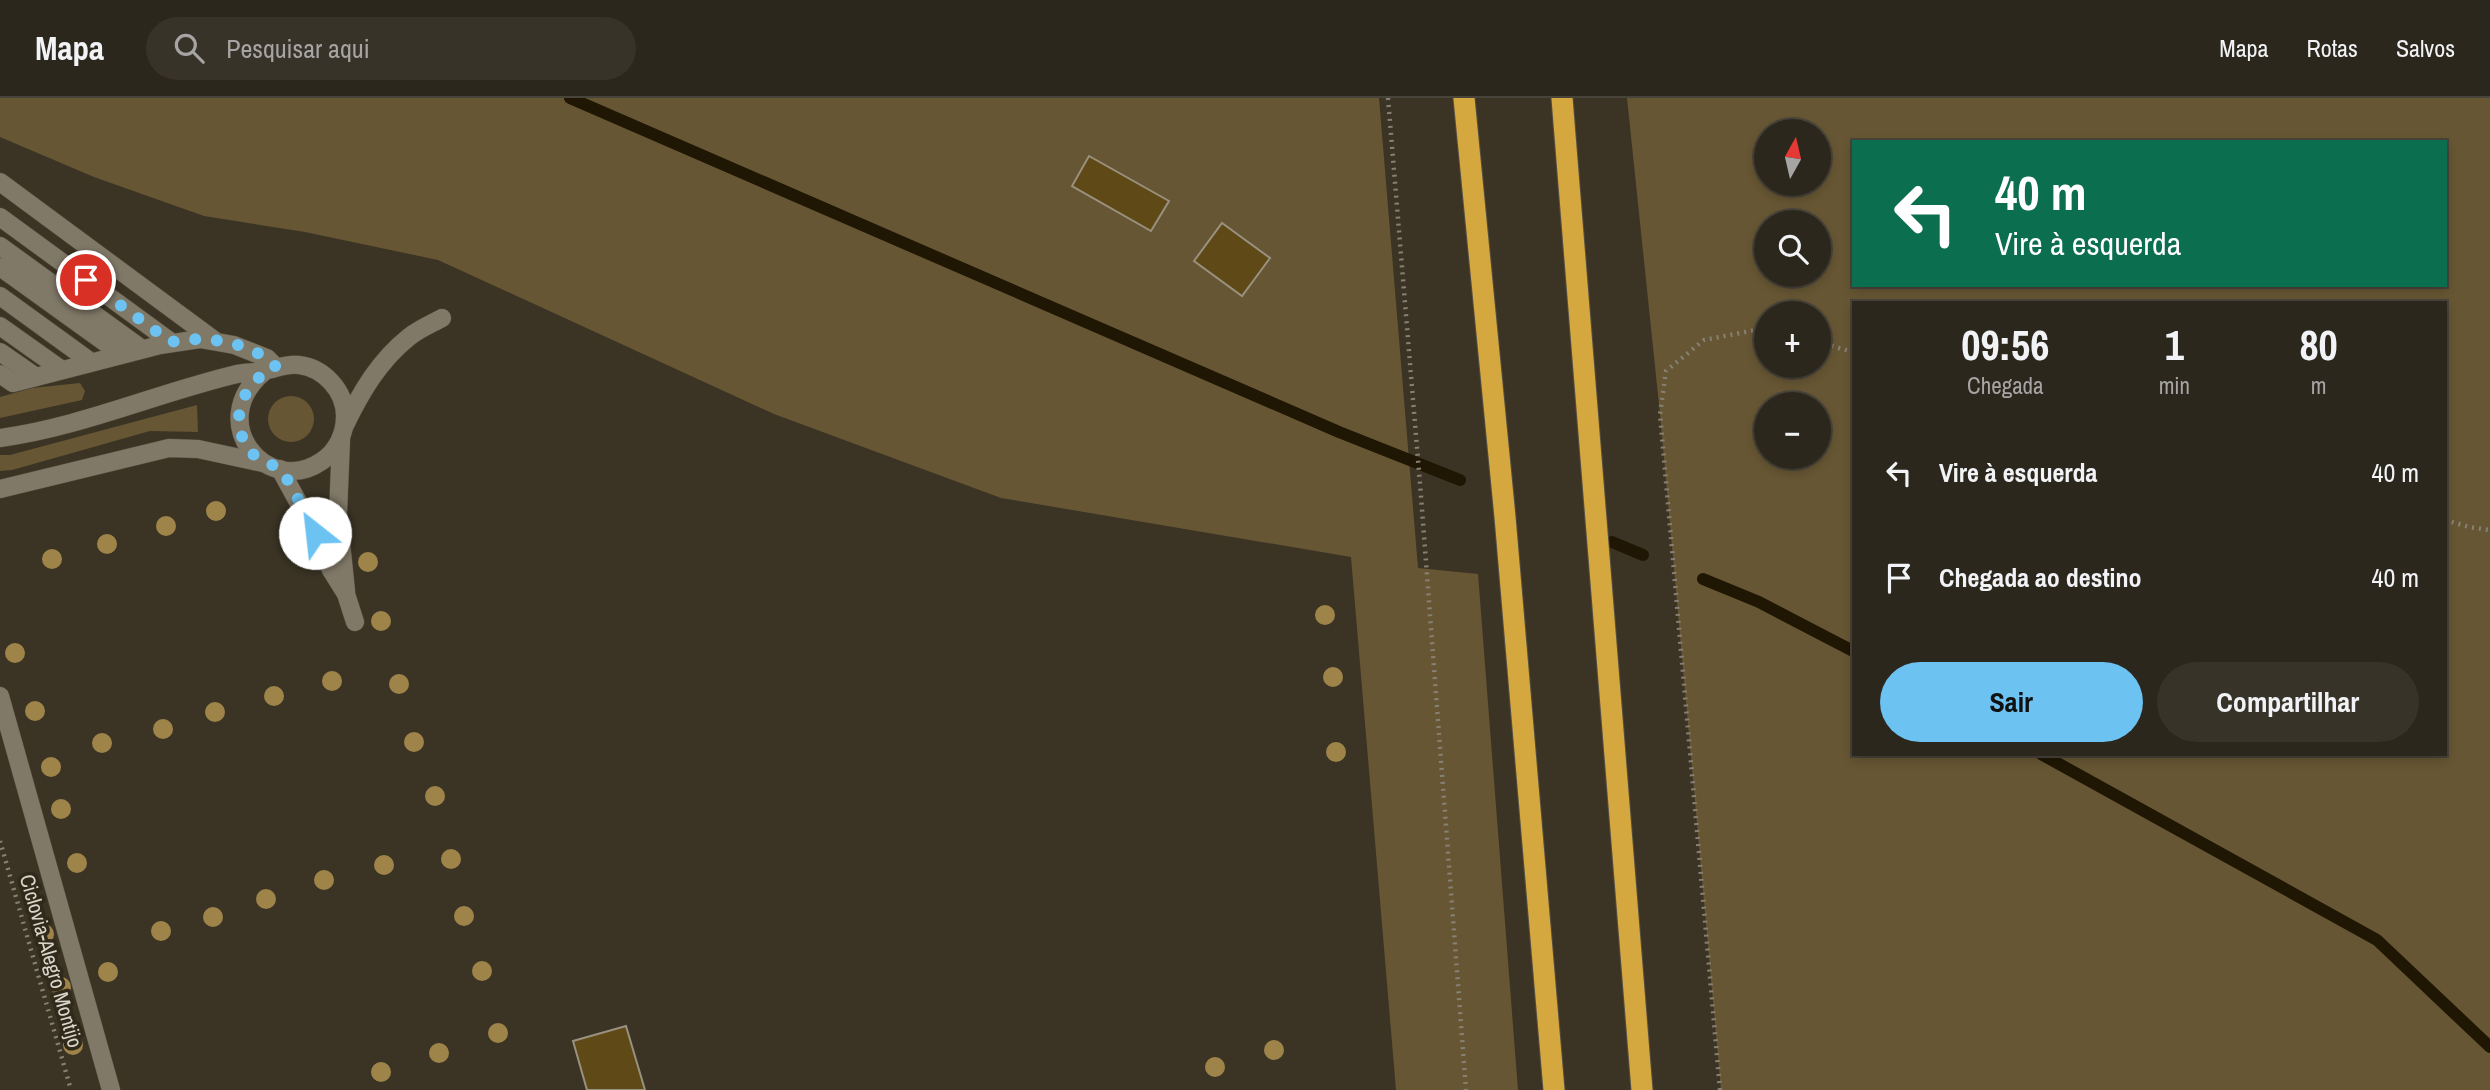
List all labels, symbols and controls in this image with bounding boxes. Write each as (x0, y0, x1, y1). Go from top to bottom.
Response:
search box (146, 17, 636, 80)
text: Mapa (35, 26, 104, 70)
icon: search (170, 29, 208, 67)
text: Pesquisar aqui (226, 31, 370, 66)
text: Mapa (2219, 32, 2269, 64)
text: Rotas (2307, 32, 2358, 64)
text: Salvos (2396, 32, 2455, 64)
north arrow (1754, 119, 1830, 196)
map controls (1754, 119, 1831, 469)
text: 40 m (1995, 159, 2087, 225)
icon: left (1880, 168, 1971, 259)
button: search (1754, 210, 1831, 287)
text: Vire à esquerda (1995, 222, 2181, 265)
pin (56, 250, 116, 310)
icon: arrive (67, 261, 105, 299)
button: + (1754, 301, 1831, 378)
text: 09:56 (1961, 317, 2049, 373)
text: 1 (2165, 317, 2184, 373)
text: 80 (2299, 317, 2338, 373)
text: Chegada (1967, 370, 2044, 401)
text: min (2159, 370, 2190, 401)
text: m (2311, 370, 2326, 401)
button: − (1754, 392, 1831, 469)
icon: left (1880, 454, 1918, 492)
text: Vire à esquerda (1939, 455, 2097, 490)
text: 40 m (2372, 455, 2419, 490)
position arrow (278, 496, 352, 570)
icon: arrive (1880, 559, 1918, 597)
text: Chegada ao destino (1939, 560, 2142, 595)
text: 40 m (2372, 560, 2419, 595)
button: Sair (1880, 662, 2143, 742)
button: Compartilhar (2157, 662, 2419, 742)
street label: Ciclovia-Alegro Montijo (13, 871, 90, 1051)

